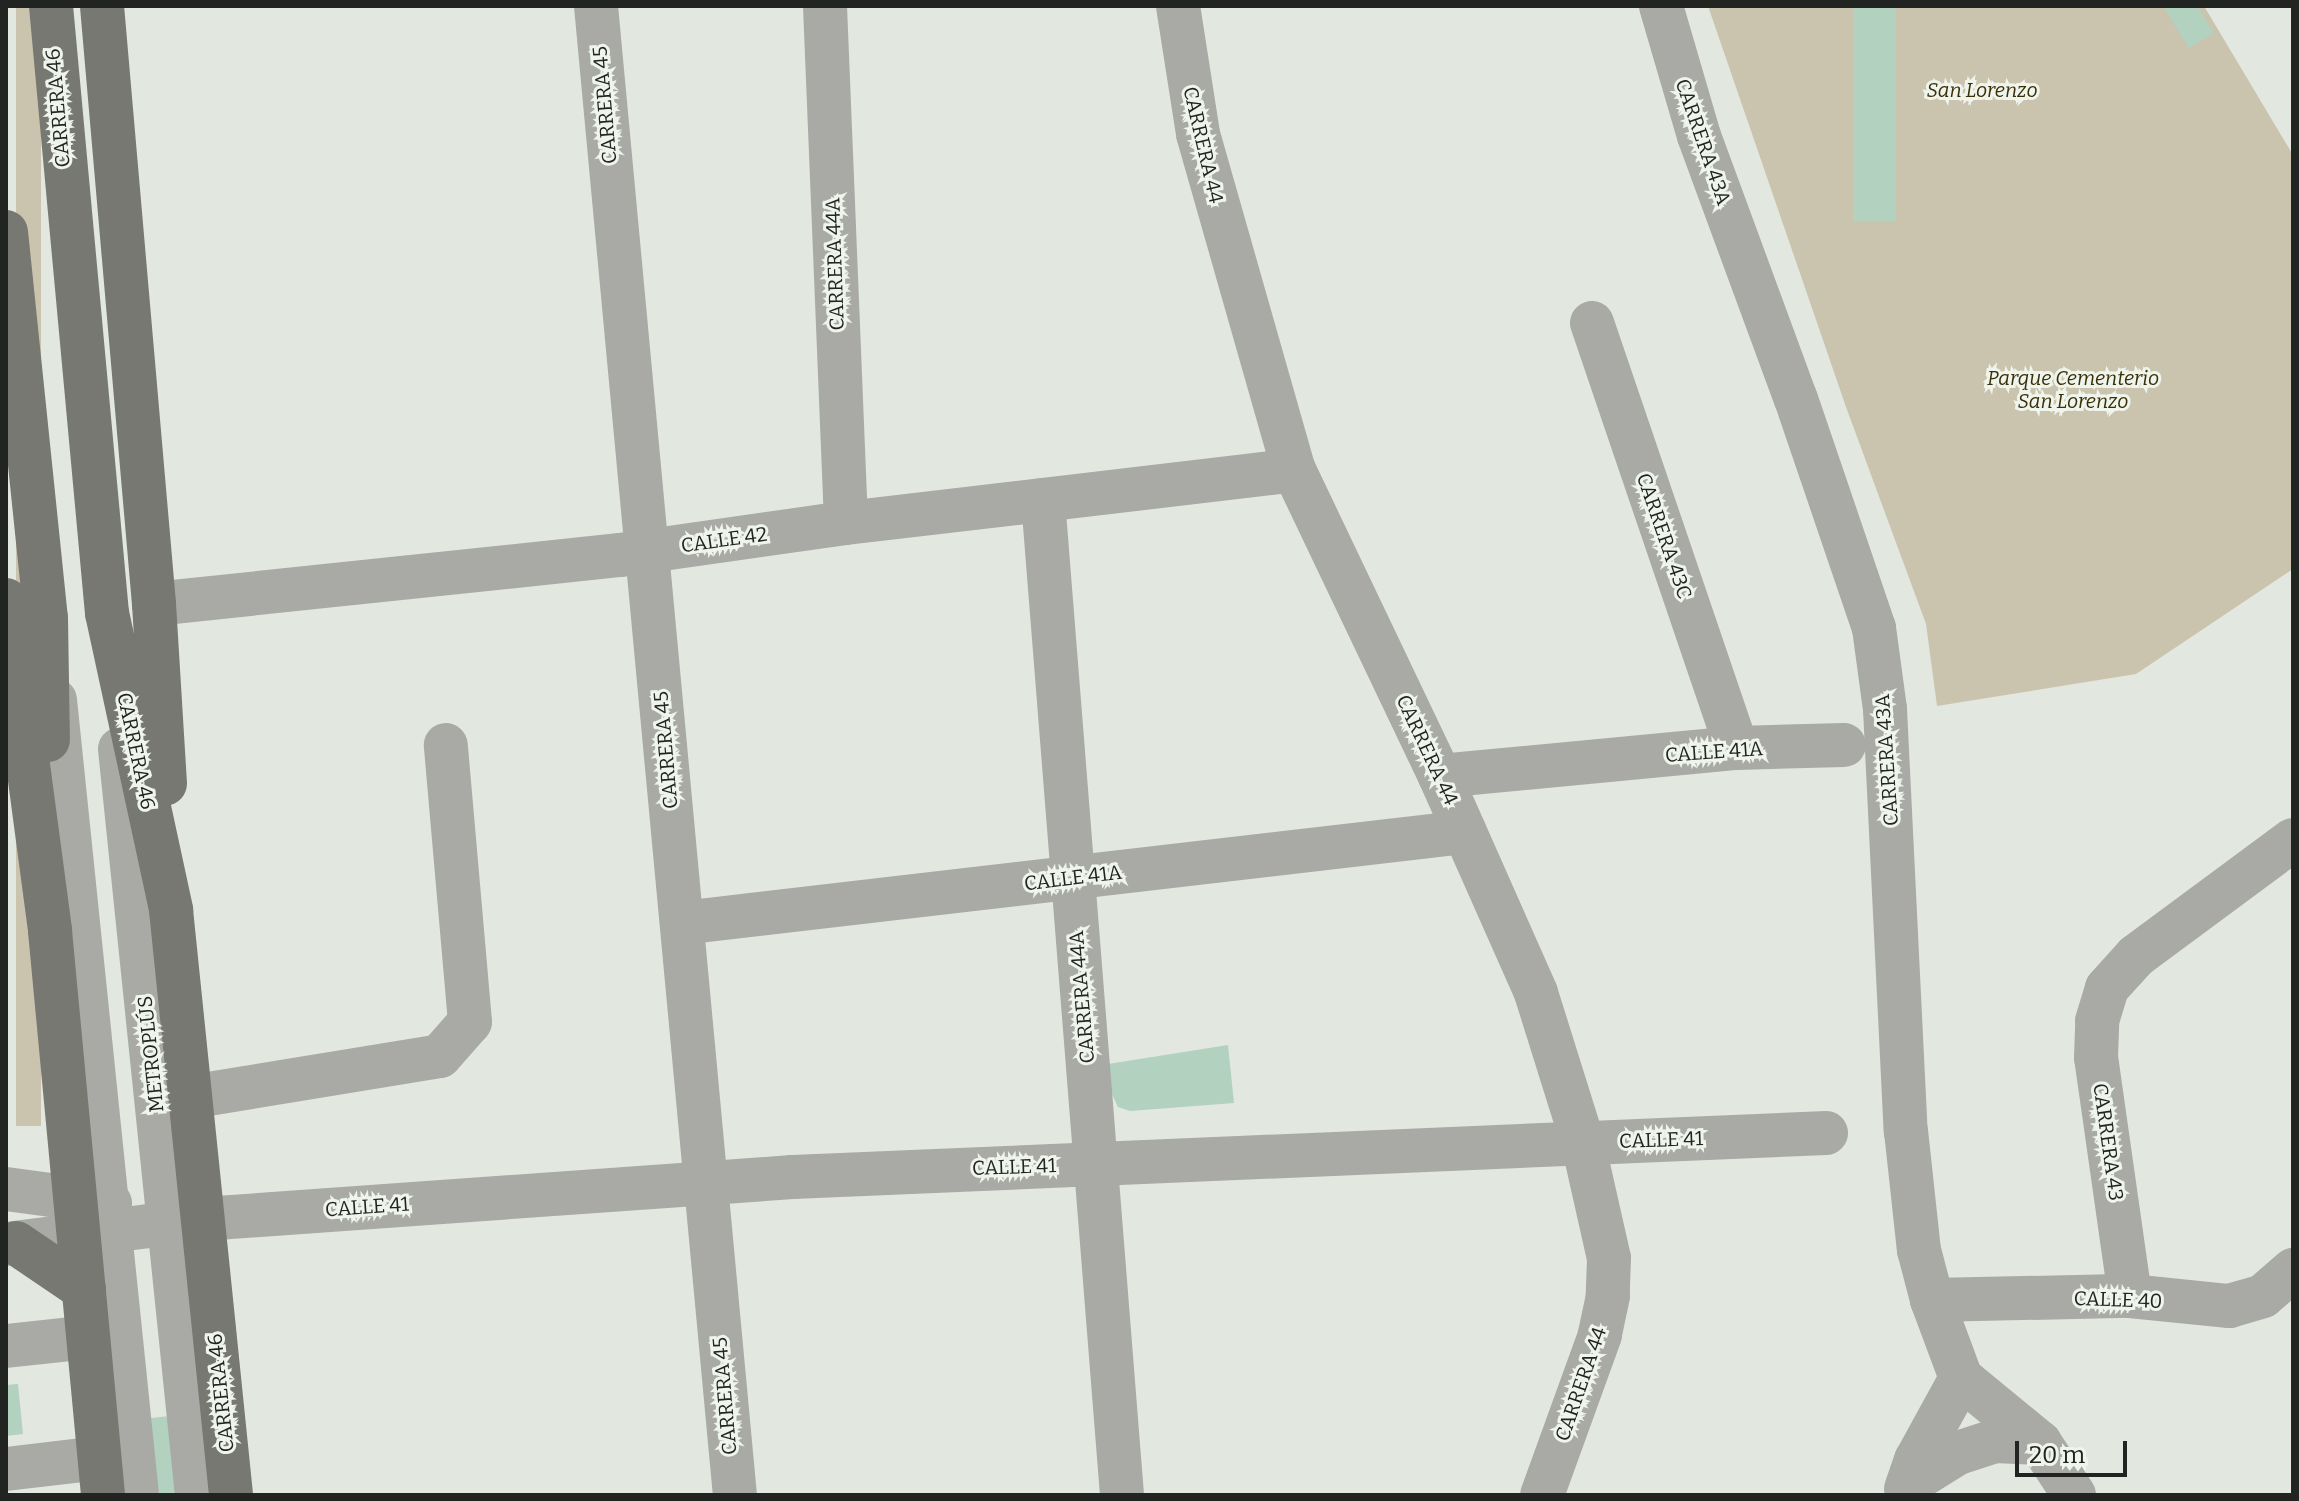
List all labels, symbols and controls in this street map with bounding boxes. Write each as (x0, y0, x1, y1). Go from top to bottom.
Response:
street label: CARRERA 45 (588, 45, 622, 165)
street label: CARRERA 46 (41, 48, 75, 168)
street label: CARRERA 43A (1670, 76, 1736, 208)
park label: San Lorenzo (1927, 78, 2037, 102)
street label: CARRERA 44 (1178, 84, 1228, 206)
street label: CARRERA 44A (821, 197, 849, 331)
park label: Parque Cementerio San Lorenzo (1987, 367, 2159, 414)
street label: CARRERA 43C (1631, 470, 1697, 602)
street label: CALLE 42 (679, 522, 769, 558)
street label: CARRERA 46 (112, 690, 160, 812)
street label: CARRERA 45 (649, 690, 683, 810)
street label: CARRERA 44 (1391, 691, 1463, 809)
street label: CARRERA 43A (1870, 693, 1904, 827)
street label: CALLE 41A (1664, 737, 1764, 767)
street label: CALLE 41A (1023, 860, 1123, 896)
street label: CARRERA 44A (1064, 930, 1100, 1064)
street label: METROPLÚS (133, 995, 169, 1113)
street label: CARRERA 43 (2088, 1082, 2128, 1202)
street label: CALLE 41 (1619, 1127, 1703, 1153)
street label: CALLE 41 (972, 1154, 1056, 1180)
street label: CALLE 41 (324, 1192, 410, 1222)
street label: CALLE 40 (2073, 1286, 2163, 1314)
street label: CARRERA 44 (1550, 1324, 1612, 1444)
street label: CARRERA 46 (203, 1333, 239, 1453)
street label: CARRERA 45 (708, 1336, 742, 1456)
scale bar (2019, 1425, 2131, 1475)
text: 20 m (2029, 1441, 2085, 1469)

